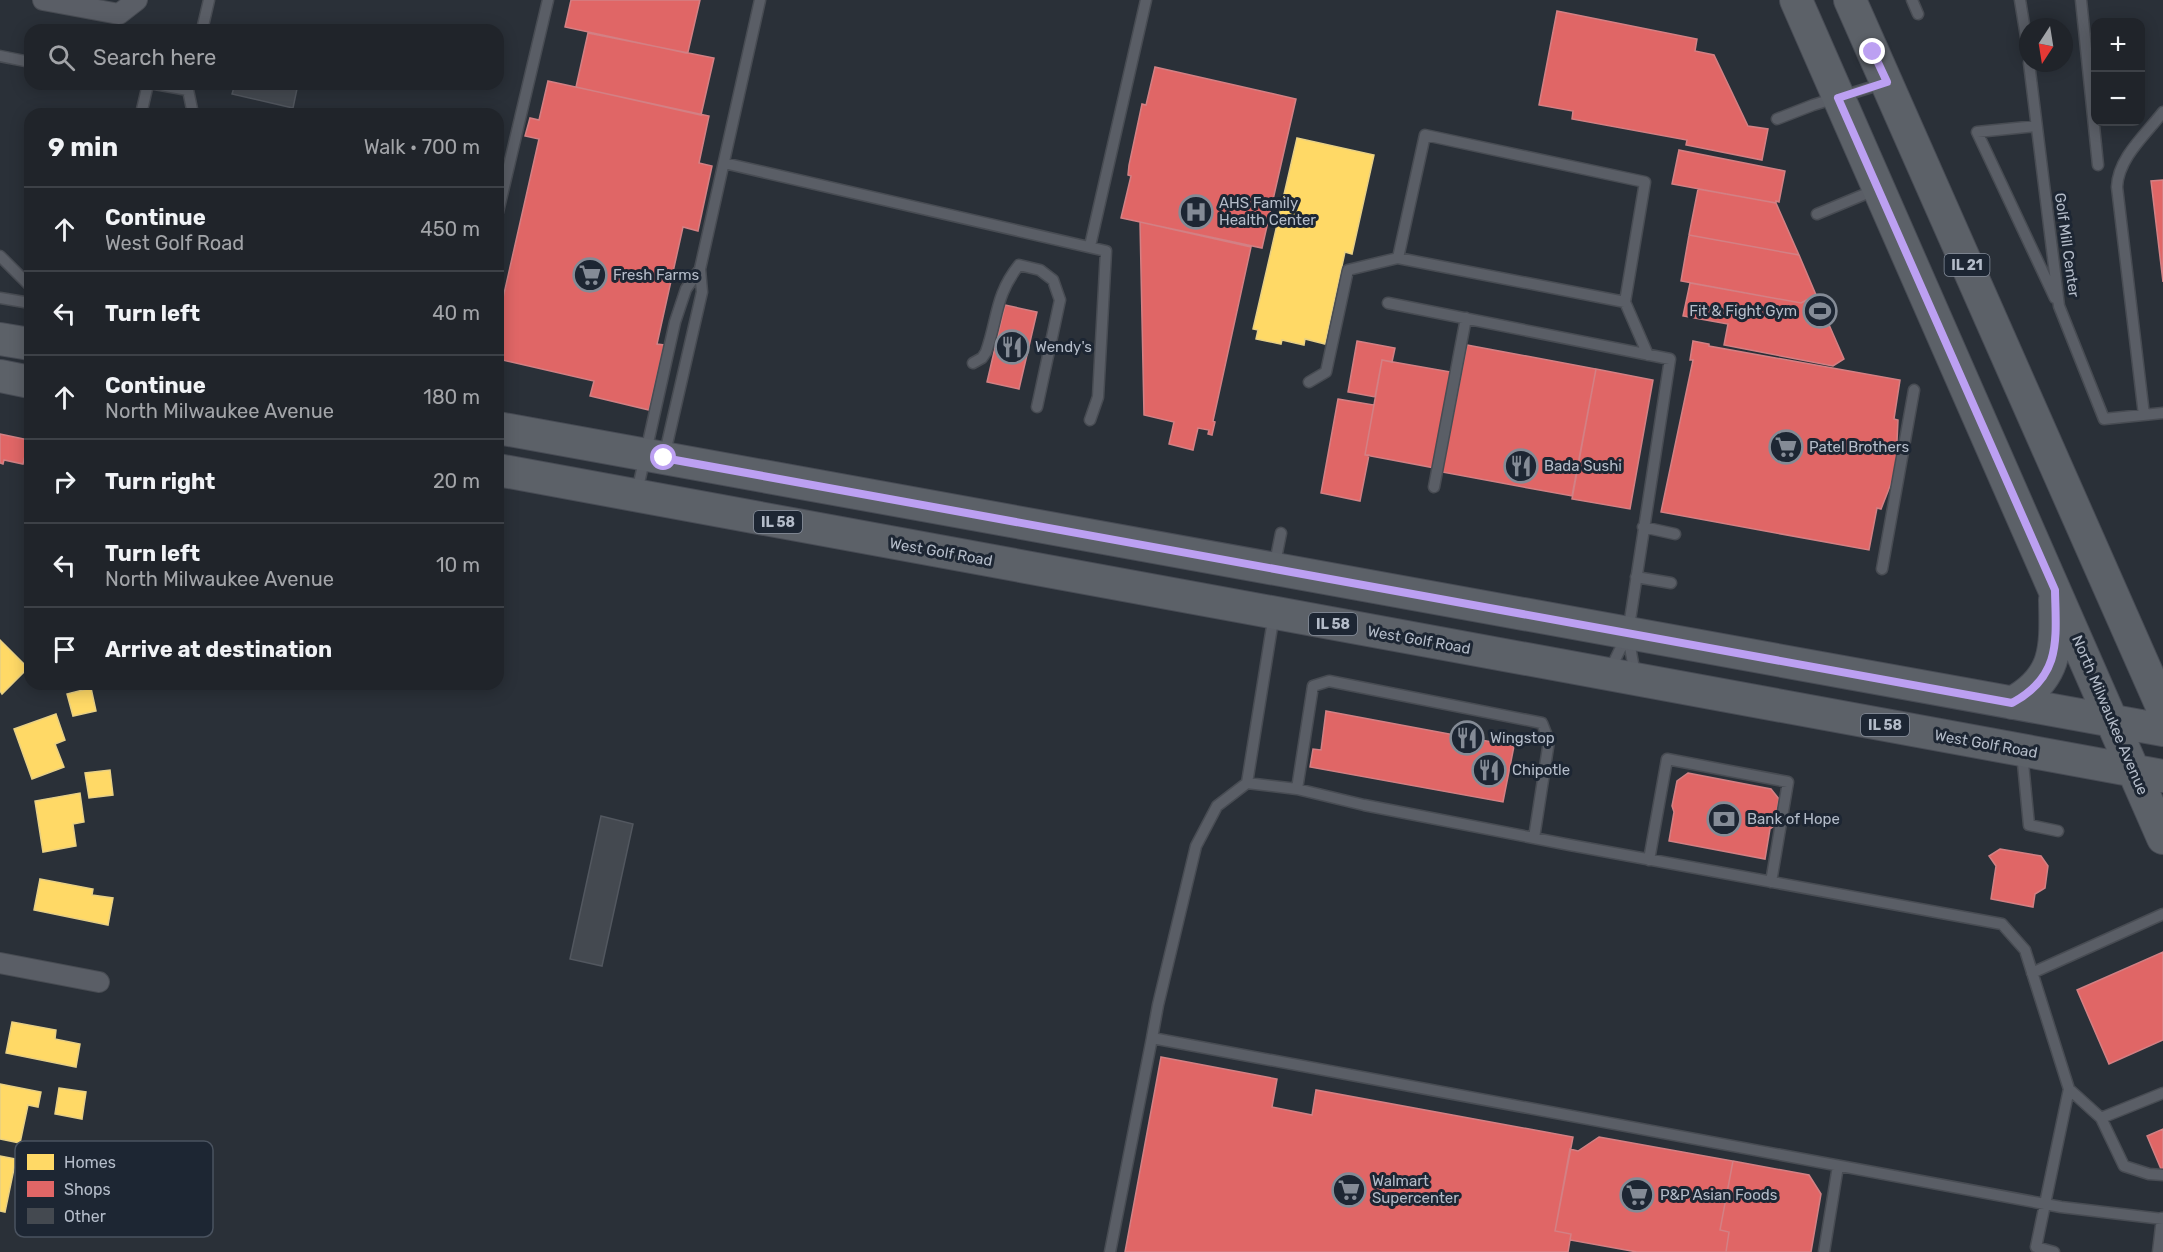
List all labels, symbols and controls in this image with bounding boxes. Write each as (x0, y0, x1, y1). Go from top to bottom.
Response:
north arrow (2019, 18, 2073, 72)
map controls (2091, 18, 2145, 126)
button: + (2091, 18, 2145, 72)
search box (24, 24, 504, 90)
route end (1859, 38, 1885, 64)
icon: search (45, 41, 78, 74)
text: Search here (93, 44, 216, 71)
button: − (2091, 72, 2145, 126)
text: 9 min (48, 132, 118, 163)
text: Walk · 700 m (364, 135, 480, 159)
street label: Golf Mill Center (2051, 192, 2083, 299)
hospital icon: AHS Family Health Center (1178, 194, 1214, 230)
place label: AHS Family Health Center (1219, 194, 1316, 229)
text: Continue (105, 204, 206, 231)
icon: ahead (48, 213, 81, 246)
text: 450 m (420, 217, 480, 241)
text: West Golf Road (105, 231, 244, 255)
road number: IL 21 (1944, 254, 1990, 276)
supermarket icon: Fresh Farms (572, 257, 608, 293)
place label: Fresh Farms (613, 266, 700, 284)
sports icon: Fit & Fight Gym (1802, 293, 1838, 329)
icon: left (48, 297, 81, 330)
text: Turn left (105, 300, 200, 327)
text: 40 m (432, 301, 480, 325)
place label: Fit & Fight Gym (1689, 302, 1797, 320)
restaurant icon: Wendy's (994, 329, 1030, 365)
place label: Wendy's (1035, 338, 1092, 356)
text: Continue (105, 372, 206, 399)
icon: ahead (48, 381, 81, 414)
text: 180 m (423, 385, 480, 409)
text: North Milwaukee Avenue (105, 399, 334, 423)
supermarket icon: Patel Brothers (1768, 429, 1804, 465)
place label: Patel Brothers (1809, 438, 1909, 456)
route start (650, 444, 676, 470)
restaurant icon: Bada Sushi (1503, 448, 1539, 484)
place label: Bada Sushi (1544, 457, 1622, 475)
icon: right (48, 465, 81, 498)
text: Turn right (105, 468, 215, 495)
text: 20 m (433, 469, 480, 493)
road number: IL 58 (754, 511, 802, 533)
street label: West Golf Road (888, 534, 994, 570)
text: Turn left (105, 540, 200, 567)
icon: left (48, 549, 81, 582)
text: 10 m (436, 553, 480, 577)
text: North Milwaukee Avenue (105, 567, 334, 591)
road number: IL 58 (1309, 613, 1357, 635)
street label: West Golf Road (1366, 622, 1472, 658)
street label: North Milwaukee Avenue (2068, 632, 2152, 798)
icon: arrive (48, 633, 81, 666)
text: Arrive at destination (105, 636, 332, 663)
road number: IL 58 (1861, 714, 1909, 736)
restaurant icon: Wingstop (1449, 720, 1485, 756)
street label: West Golf Road (1933, 726, 2039, 762)
place label: Wingstop (1490, 729, 1555, 747)
restaurant icon: Chipotle (1471, 752, 1507, 788)
place label: Chipotle (1512, 761, 1570, 779)
bank icon: Bank of Hope (1706, 801, 1742, 837)
place label: Bank of Hope (1747, 810, 1840, 828)
legend (15, 1141, 213, 1237)
text: Homes (64, 1153, 116, 1172)
supermarket icon: Walmart Supercenter (1331, 1172, 1367, 1208)
place label: Walmart Supercenter (1372, 1172, 1459, 1207)
supermarket icon: P&P Asian Foods (1619, 1177, 1655, 1213)
text: Shops (64, 1180, 111, 1199)
place label: P&P Asian Foods (1660, 1186, 1778, 1204)
text: Other (64, 1207, 106, 1226)

